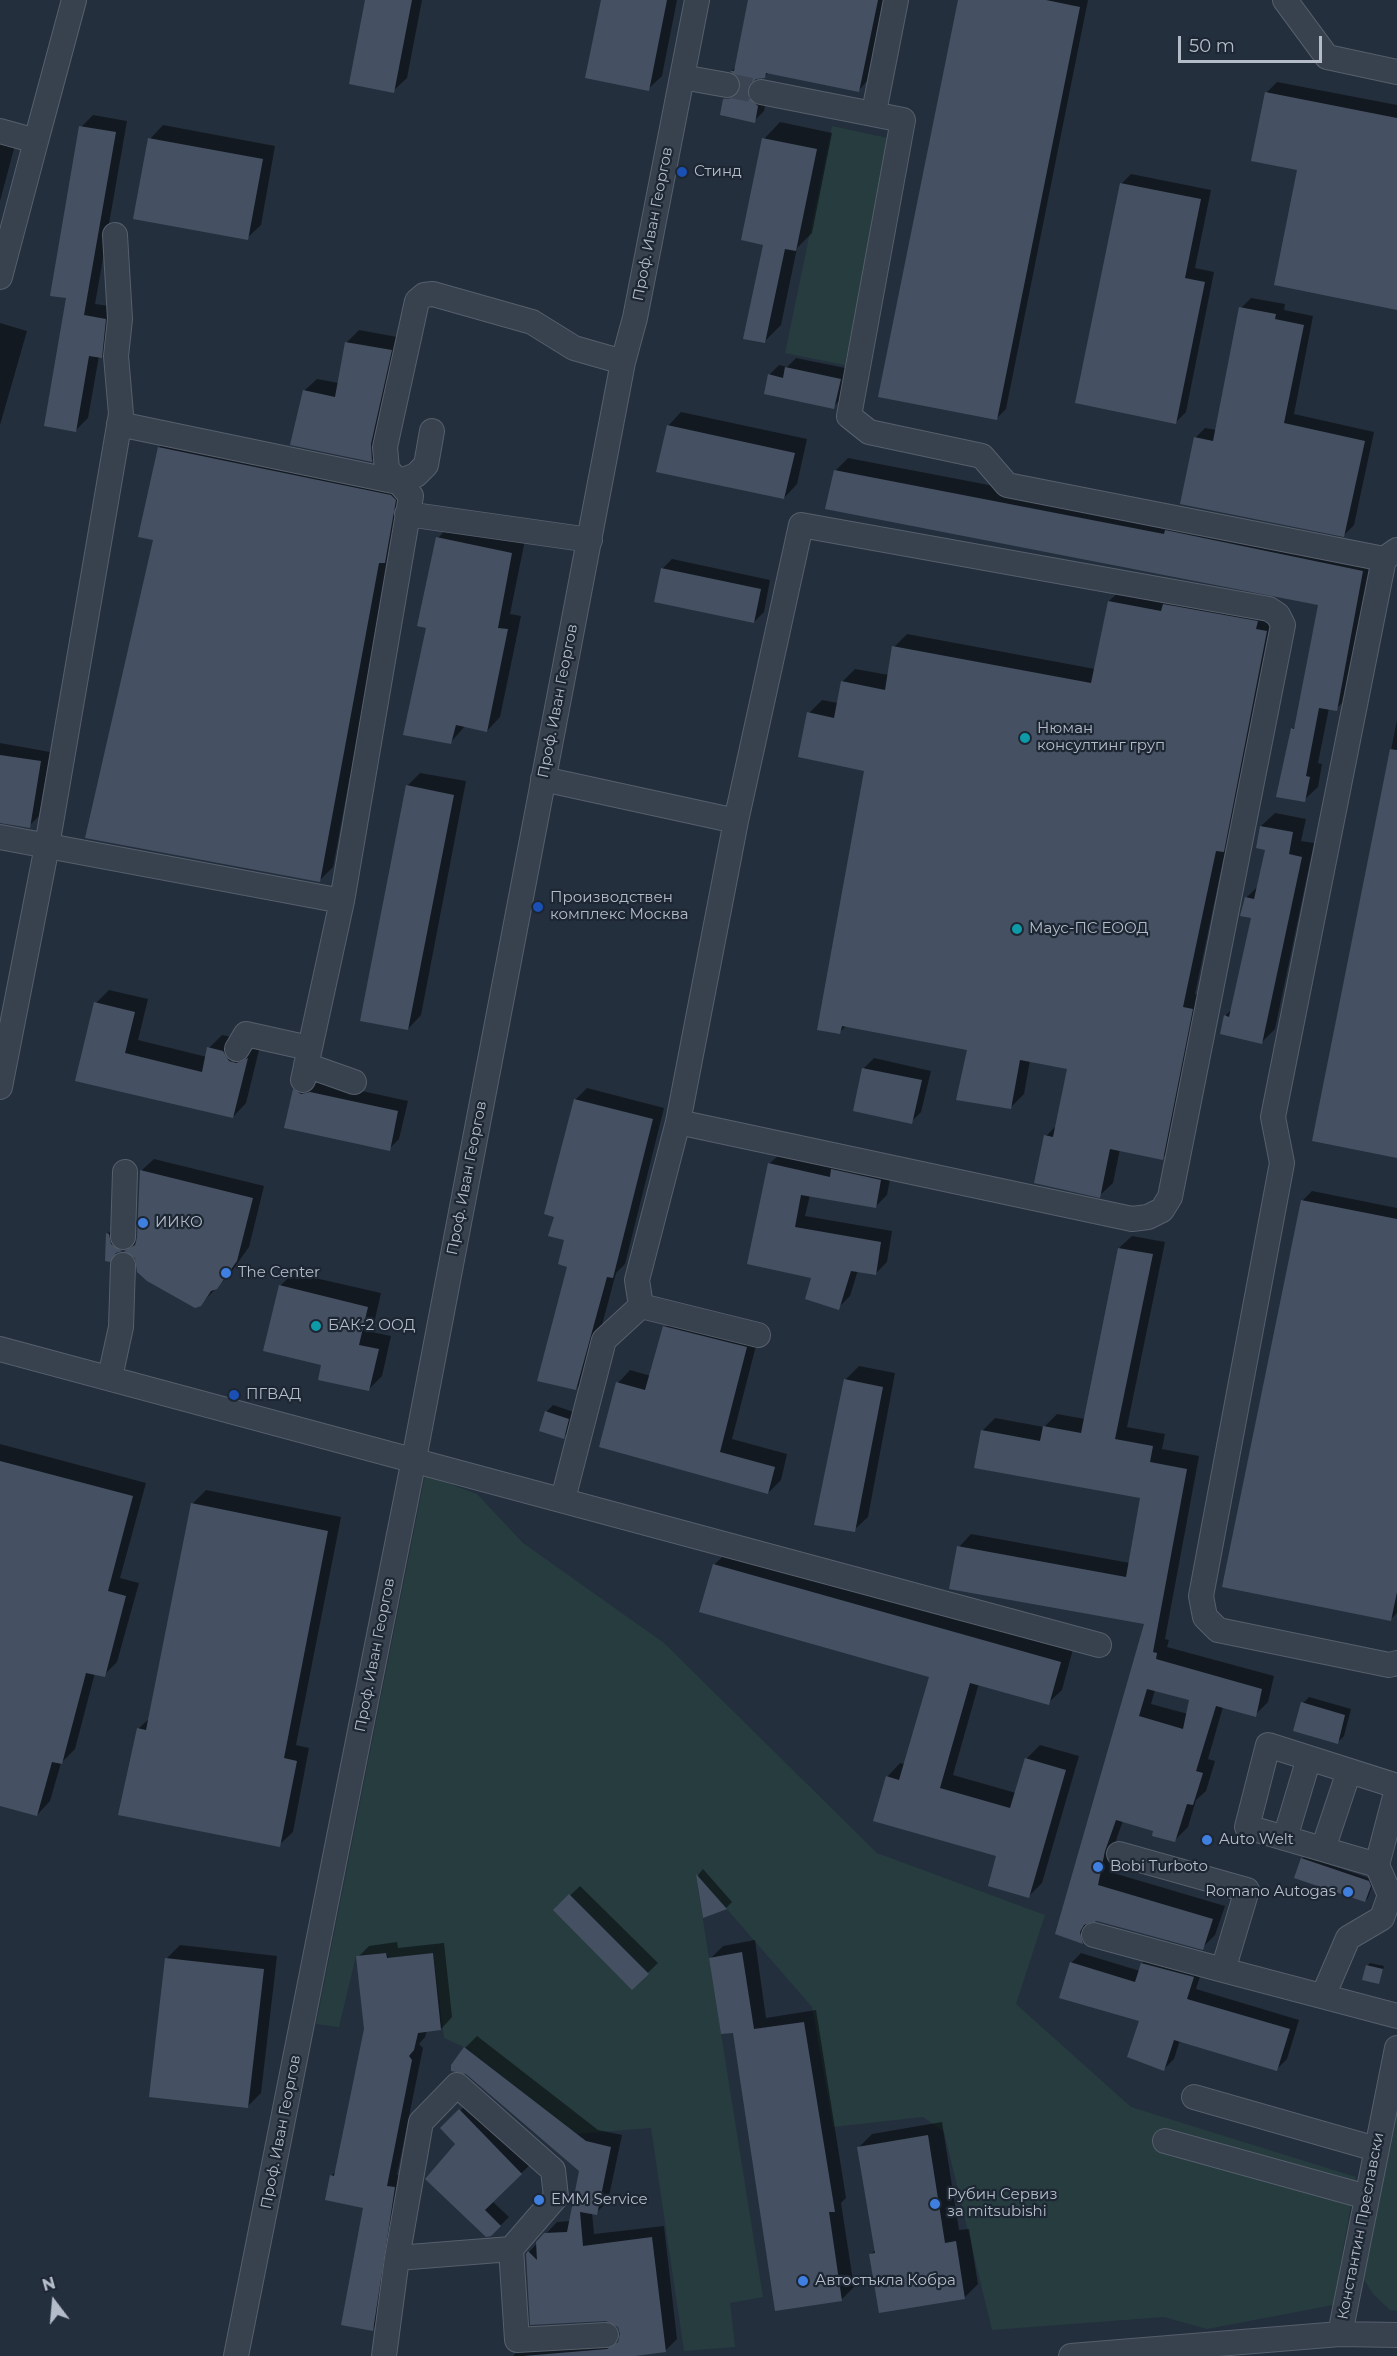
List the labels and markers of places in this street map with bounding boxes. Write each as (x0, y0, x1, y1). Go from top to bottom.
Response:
place label: Стинд (694, 163, 742, 181)
marker: Стинд (675, 165, 689, 179)
place label: Нюман консултинг груп (1037, 720, 1165, 755)
marker: Нюман консултинг груп (1018, 731, 1032, 745)
place label: Производствен комплекс Москва (550, 889, 689, 924)
marker: Производствен комплекс Москва (531, 900, 545, 914)
place label: Маус-ПС ЕООД (1029, 920, 1148, 938)
marker: Маус-ПС ЕООД (1010, 922, 1024, 936)
place label: ИИКО (155, 1214, 203, 1232)
marker: ИИКО (136, 1216, 150, 1230)
place label: The Center (238, 1264, 320, 1282)
marker: The Center (219, 1266, 233, 1280)
place label: БАК-2 ООД (328, 1317, 415, 1335)
marker: БАК-2 ООД (309, 1319, 323, 1333)
place label: ПГВАД (246, 1386, 301, 1404)
marker: ПГВАД (227, 1388, 241, 1402)
place label: Auto Welt (1219, 1831, 1294, 1849)
marker: Auto Welt (1200, 1833, 1214, 1847)
place label: Bobi Turboto (1110, 1858, 1208, 1876)
marker: Bobi Turboto (1091, 1860, 1105, 1874)
place label: Romano Autogas (1205, 1883, 1336, 1901)
marker: Romano Autogas (1341, 1885, 1355, 1899)
place label: Рубин Сервиз за mitsubishi (947, 2186, 1057, 2221)
place label: EMM Service (551, 2191, 648, 2209)
marker: EMM Service (532, 2193, 546, 2207)
marker: Рубин Сервиз за mitsubishi (928, 2197, 942, 2211)
place label: Автостъкла Кобра (815, 2272, 956, 2290)
marker: Автостъкла Кобра (796, 2274, 810, 2288)

